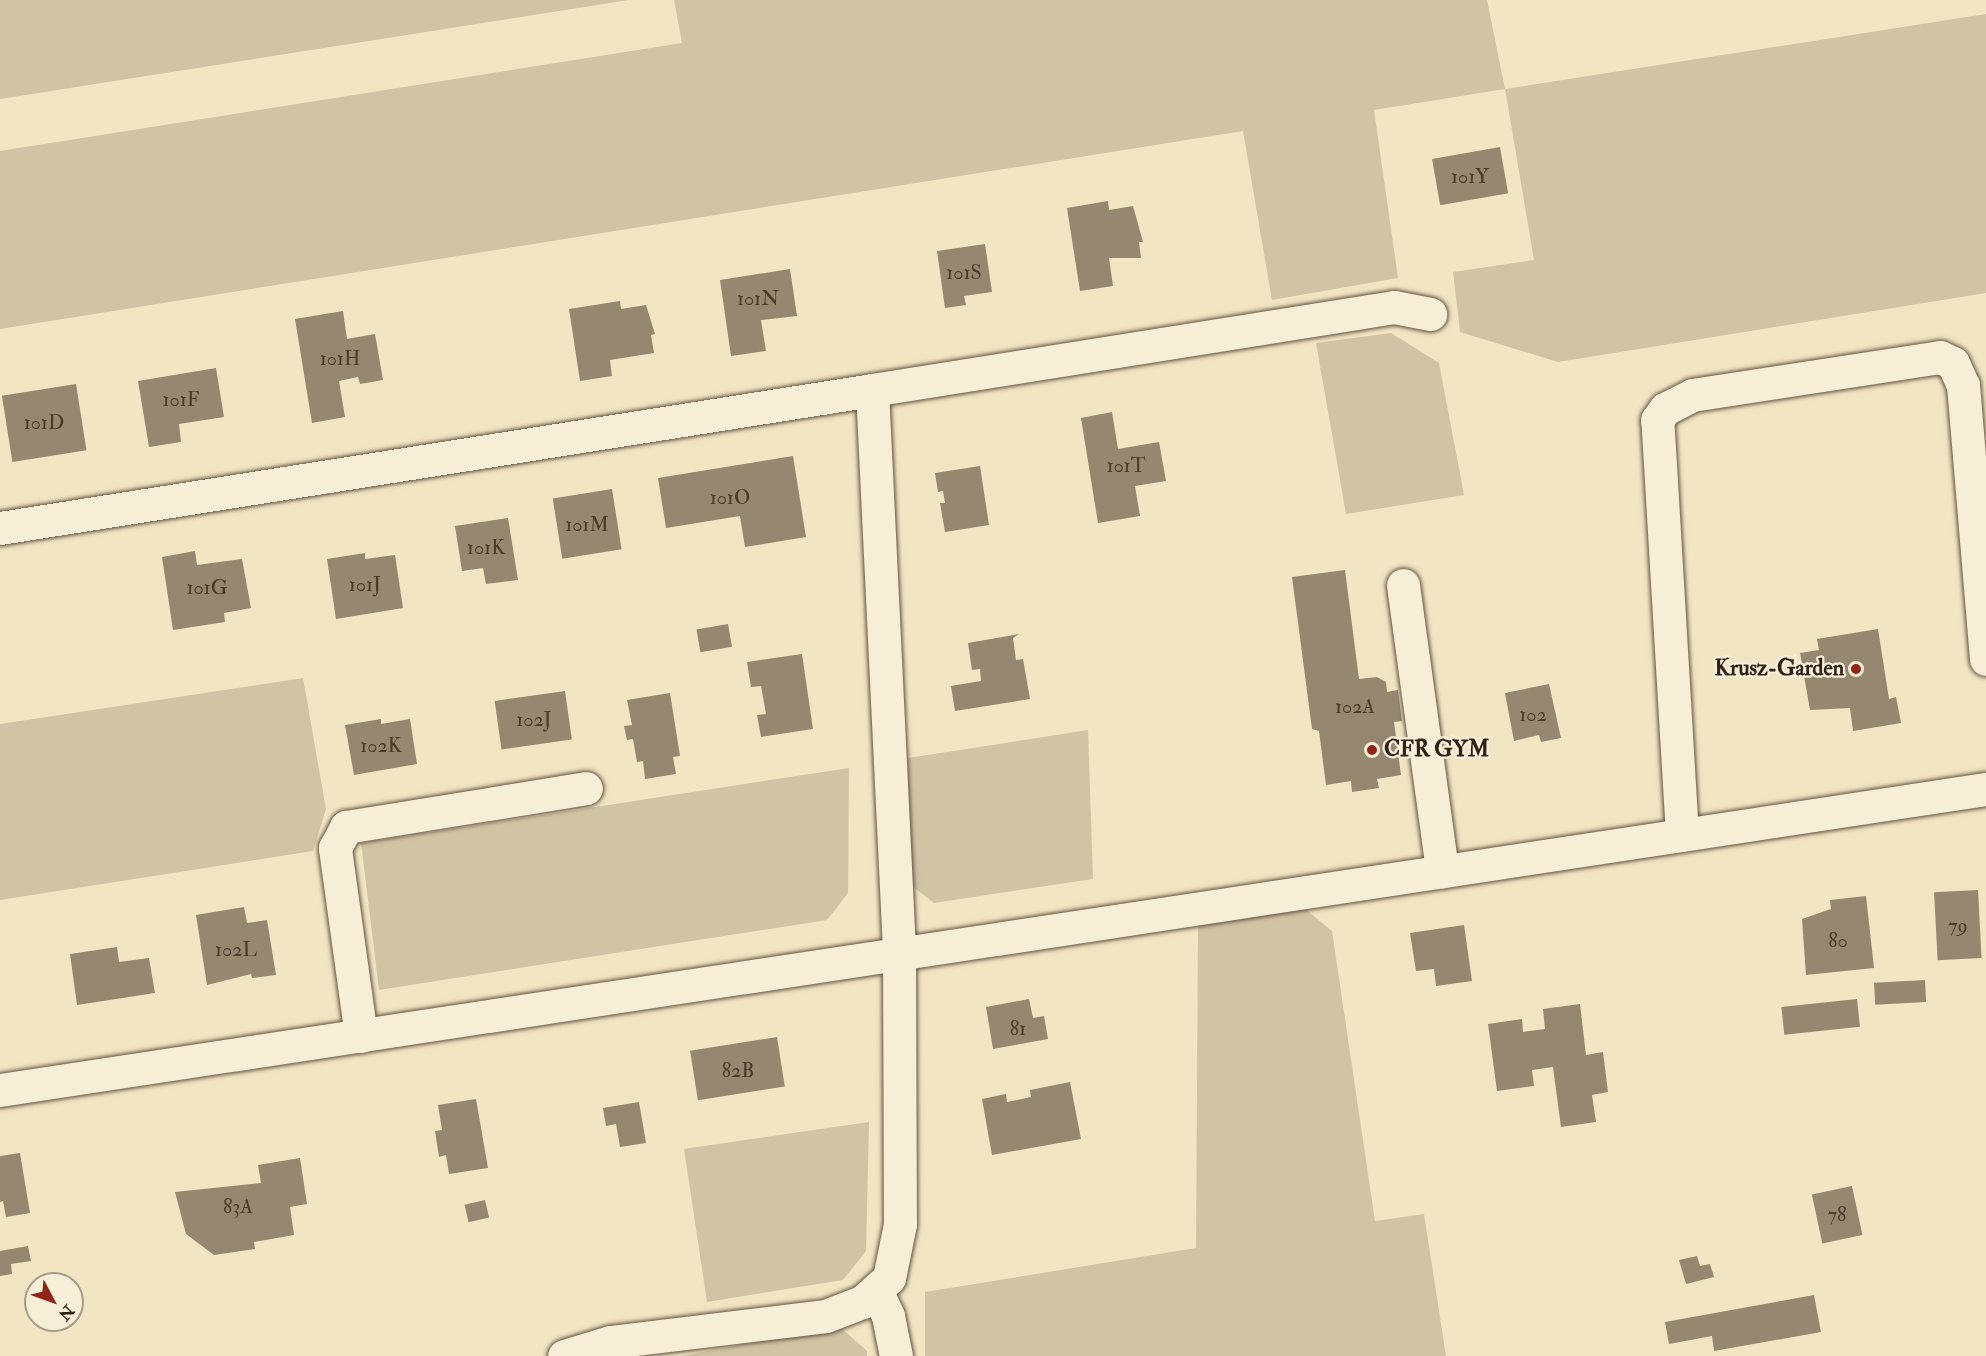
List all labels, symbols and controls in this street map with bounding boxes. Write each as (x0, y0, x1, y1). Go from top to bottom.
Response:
house number: 101Y (1451, 164, 1489, 188)
house number: 101S (946, 260, 982, 284)
house number: 101N (737, 286, 779, 310)
house number: 101H (320, 346, 360, 370)
house number: 101F (163, 387, 199, 411)
house number: 101D (24, 410, 64, 434)
house number: 101T (1106, 453, 1146, 477)
house number: 101O (710, 485, 750, 509)
house number: 101M (565, 512, 609, 536)
house number: 101K (467, 535, 505, 559)
house number: 101J (349, 572, 381, 596)
house number: 101G (186, 575, 228, 599)
place label: Krusz-Garden (1715, 656, 1844, 682)
marker: Krusz-Garden (1849, 662, 1863, 676)
house number: 102A (1335, 694, 1375, 718)
house number: 102 (1519, 702, 1547, 726)
house number: 102J (516, 707, 552, 731)
house number: 102K (360, 733, 402, 757)
place label: CFR GYM (1384, 737, 1489, 763)
marker: CFR GYM (1365, 743, 1379, 757)
house number: 79 (1948, 913, 1968, 937)
house number: 80 (1828, 928, 1848, 952)
house number: 102L (215, 937, 257, 961)
house number: 81 (1010, 1016, 1026, 1040)
house number: 82B (722, 1058, 754, 1082)
house number: 83A (223, 1194, 253, 1218)
house number: 78 (1828, 1202, 1846, 1226)
north arrow (24, 1272, 84, 1332)
text: N (54, 1301, 78, 1324)

